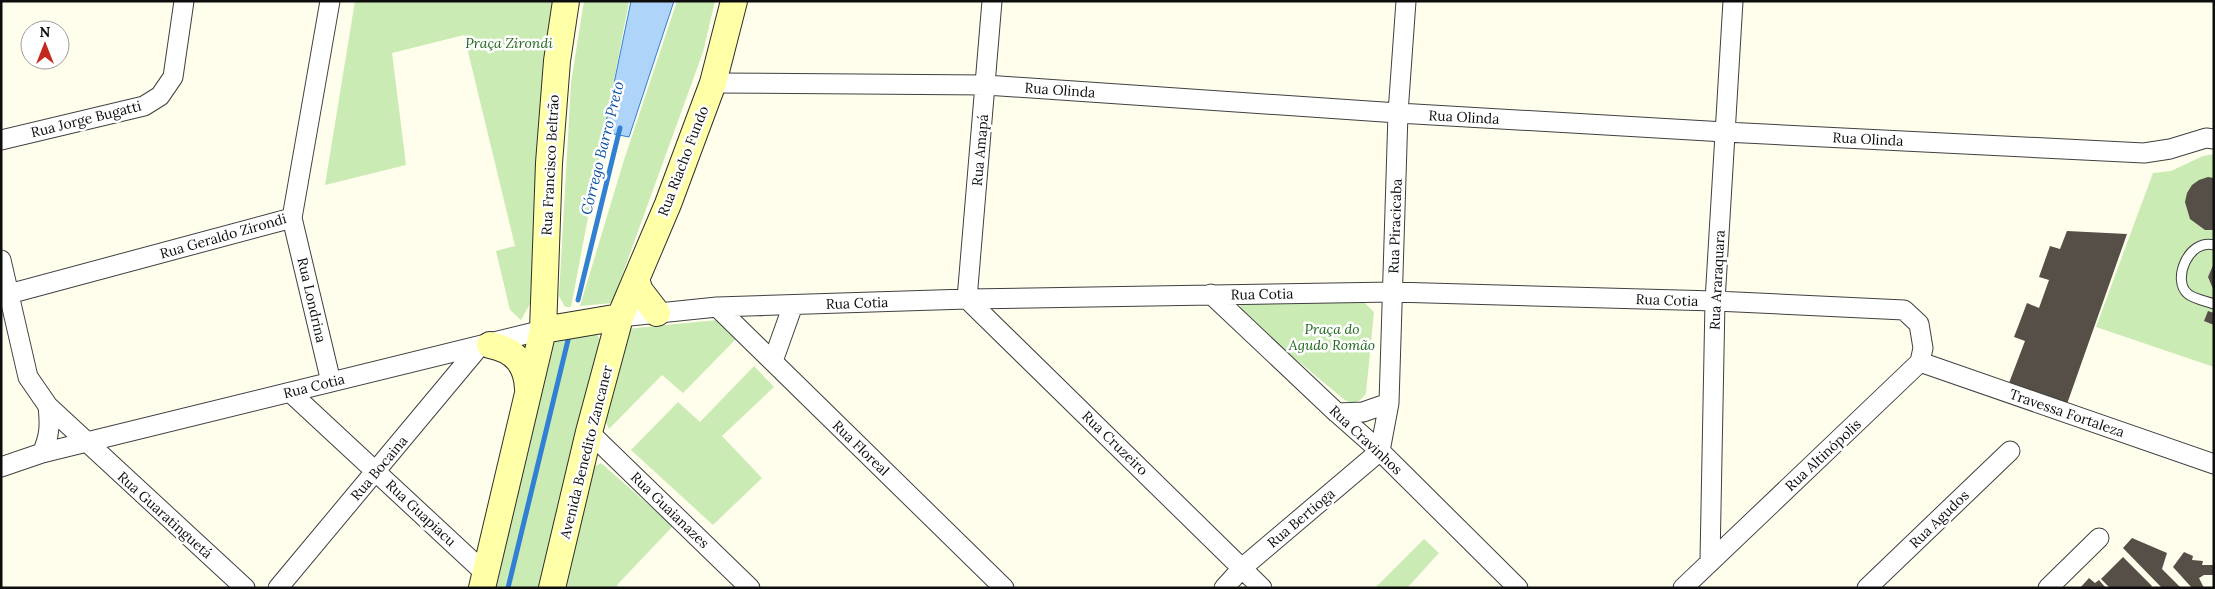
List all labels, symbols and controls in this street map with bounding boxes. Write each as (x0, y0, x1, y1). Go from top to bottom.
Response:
north arrow (20, 20, 70, 70)
text: N (40, 23, 51, 41)
park label: Praça Zirondi (465, 34, 553, 52)
water label: Córrego Barro Preto (576, 79, 628, 217)
street label: Rua Olinda (1024, 79, 1096, 101)
street label: Rua Francisco Beltrão (537, 94, 563, 236)
street label: Rua Jorge Bugatti (29, 97, 143, 141)
street label: Rua Riacho Fundo (654, 103, 712, 219)
street label: Rua Olinda (1428, 106, 1500, 128)
street label: Rua Amapá (968, 113, 992, 187)
street label: Rua Olinda (1832, 128, 1904, 150)
street label: Rua Piracicaba (1384, 178, 1406, 274)
street label: Rua Geraldo Zirondi (158, 209, 288, 263)
street label: Rua Araraquara (1705, 230, 1729, 330)
street label: Rua Londrina (293, 256, 331, 344)
street label: Rua Cotia (1231, 284, 1293, 304)
street label: Rua Cotia (1635, 290, 1699, 310)
street label: Rua Cotia (825, 293, 889, 313)
park label: Praça do Agudo Romão (1288, 320, 1375, 354)
street label: Avenida Benedito Zancaner (555, 363, 616, 541)
street label: Rua Cotia (281, 370, 347, 402)
street label: Travessa Fortaleza (2007, 385, 2127, 441)
street label: Rua Cravinhos (1326, 402, 1406, 478)
street label: Rua Cruzeiro (1078, 407, 1152, 479)
street label: Rua Altinópolis (1781, 415, 1865, 495)
street label: Rua Floreal (829, 416, 893, 480)
street label: Rua Bocaina (347, 432, 411, 504)
street label: Rua Guaratinguetá (114, 468, 216, 562)
street label: Rua Guaianazes (627, 468, 713, 552)
street label: Rua Guapiacu (382, 476, 460, 550)
street label: Rua Bertioga (1263, 484, 1339, 552)
street label: Rua Agudos (1905, 486, 1973, 552)

